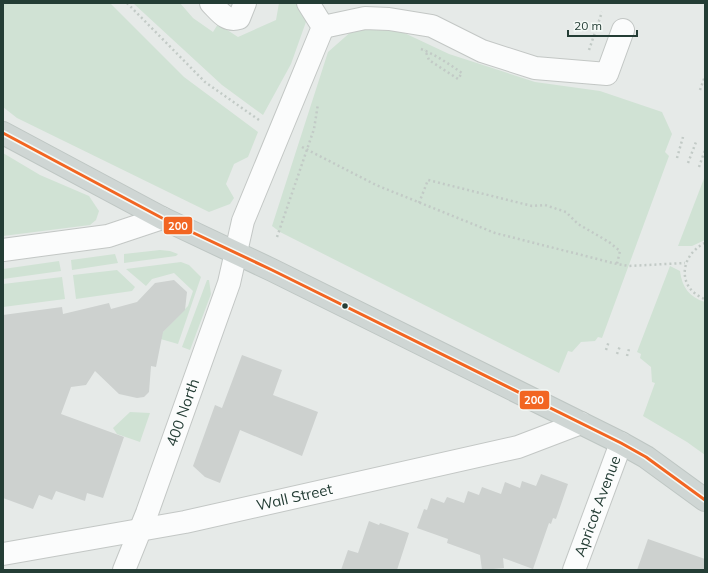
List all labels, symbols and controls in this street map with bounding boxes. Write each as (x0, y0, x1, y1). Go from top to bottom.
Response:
scale bar (568, 12, 637, 38)
text: 20 m (574, 18, 602, 33)
line badge: 200 (163, 216, 193, 235)
text: 200 (168, 219, 188, 233)
unlabelled marker (340, 301, 350, 311)
street label: 400 North (161, 376, 203, 449)
line badge: 200 (519, 390, 550, 410)
text: 200 (524, 393, 544, 407)
street label: Apricot Avenue (570, 453, 624, 559)
street label: Wall Street (254, 479, 334, 515)

